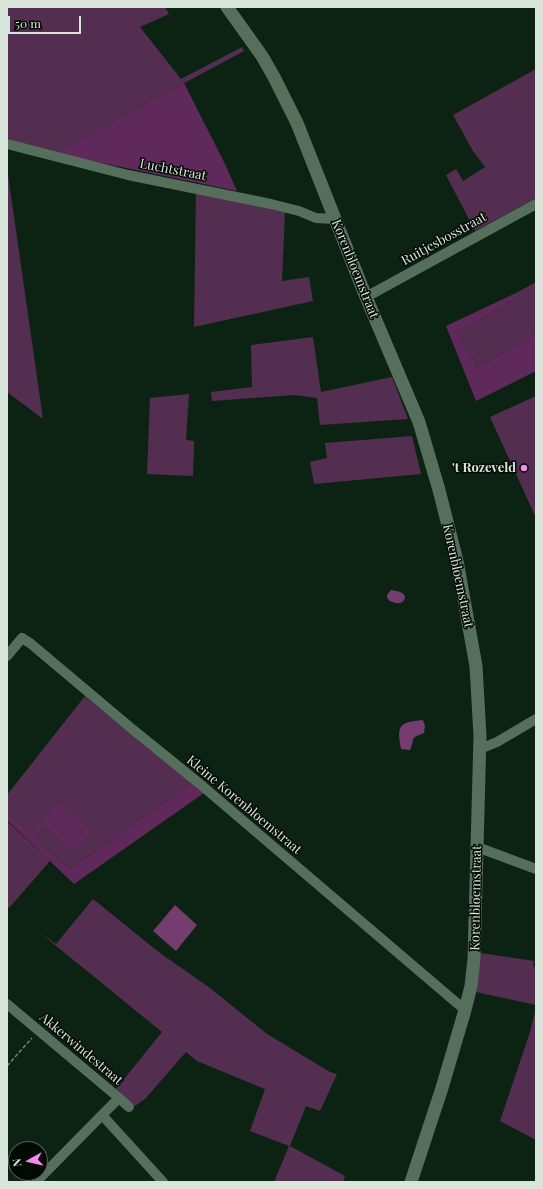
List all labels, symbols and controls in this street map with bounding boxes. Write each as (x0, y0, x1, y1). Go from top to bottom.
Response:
scale bar (10, 8, 83, 34)
text: 50 m (15, 15, 41, 31)
street label: Luchtstraat (138, 156, 208, 184)
street label: Ruitjesbosstraat (399, 209, 489, 269)
street label: Korenbloemstraat (328, 217, 382, 321)
place label: 't Rozeveld (452, 460, 516, 476)
marker: 't Rozeveld (519, 463, 529, 473)
street label: Korenbloemstraat (439, 523, 477, 629)
street label: Kleine Korenbloemstraat (183, 752, 305, 858)
street label: Korenbloemstraat (467, 845, 485, 951)
street label: Akkerwindestraat (36, 1010, 126, 1088)
north arrow (8, 1141, 48, 1181)
text: N (9, 1158, 25, 1168)

